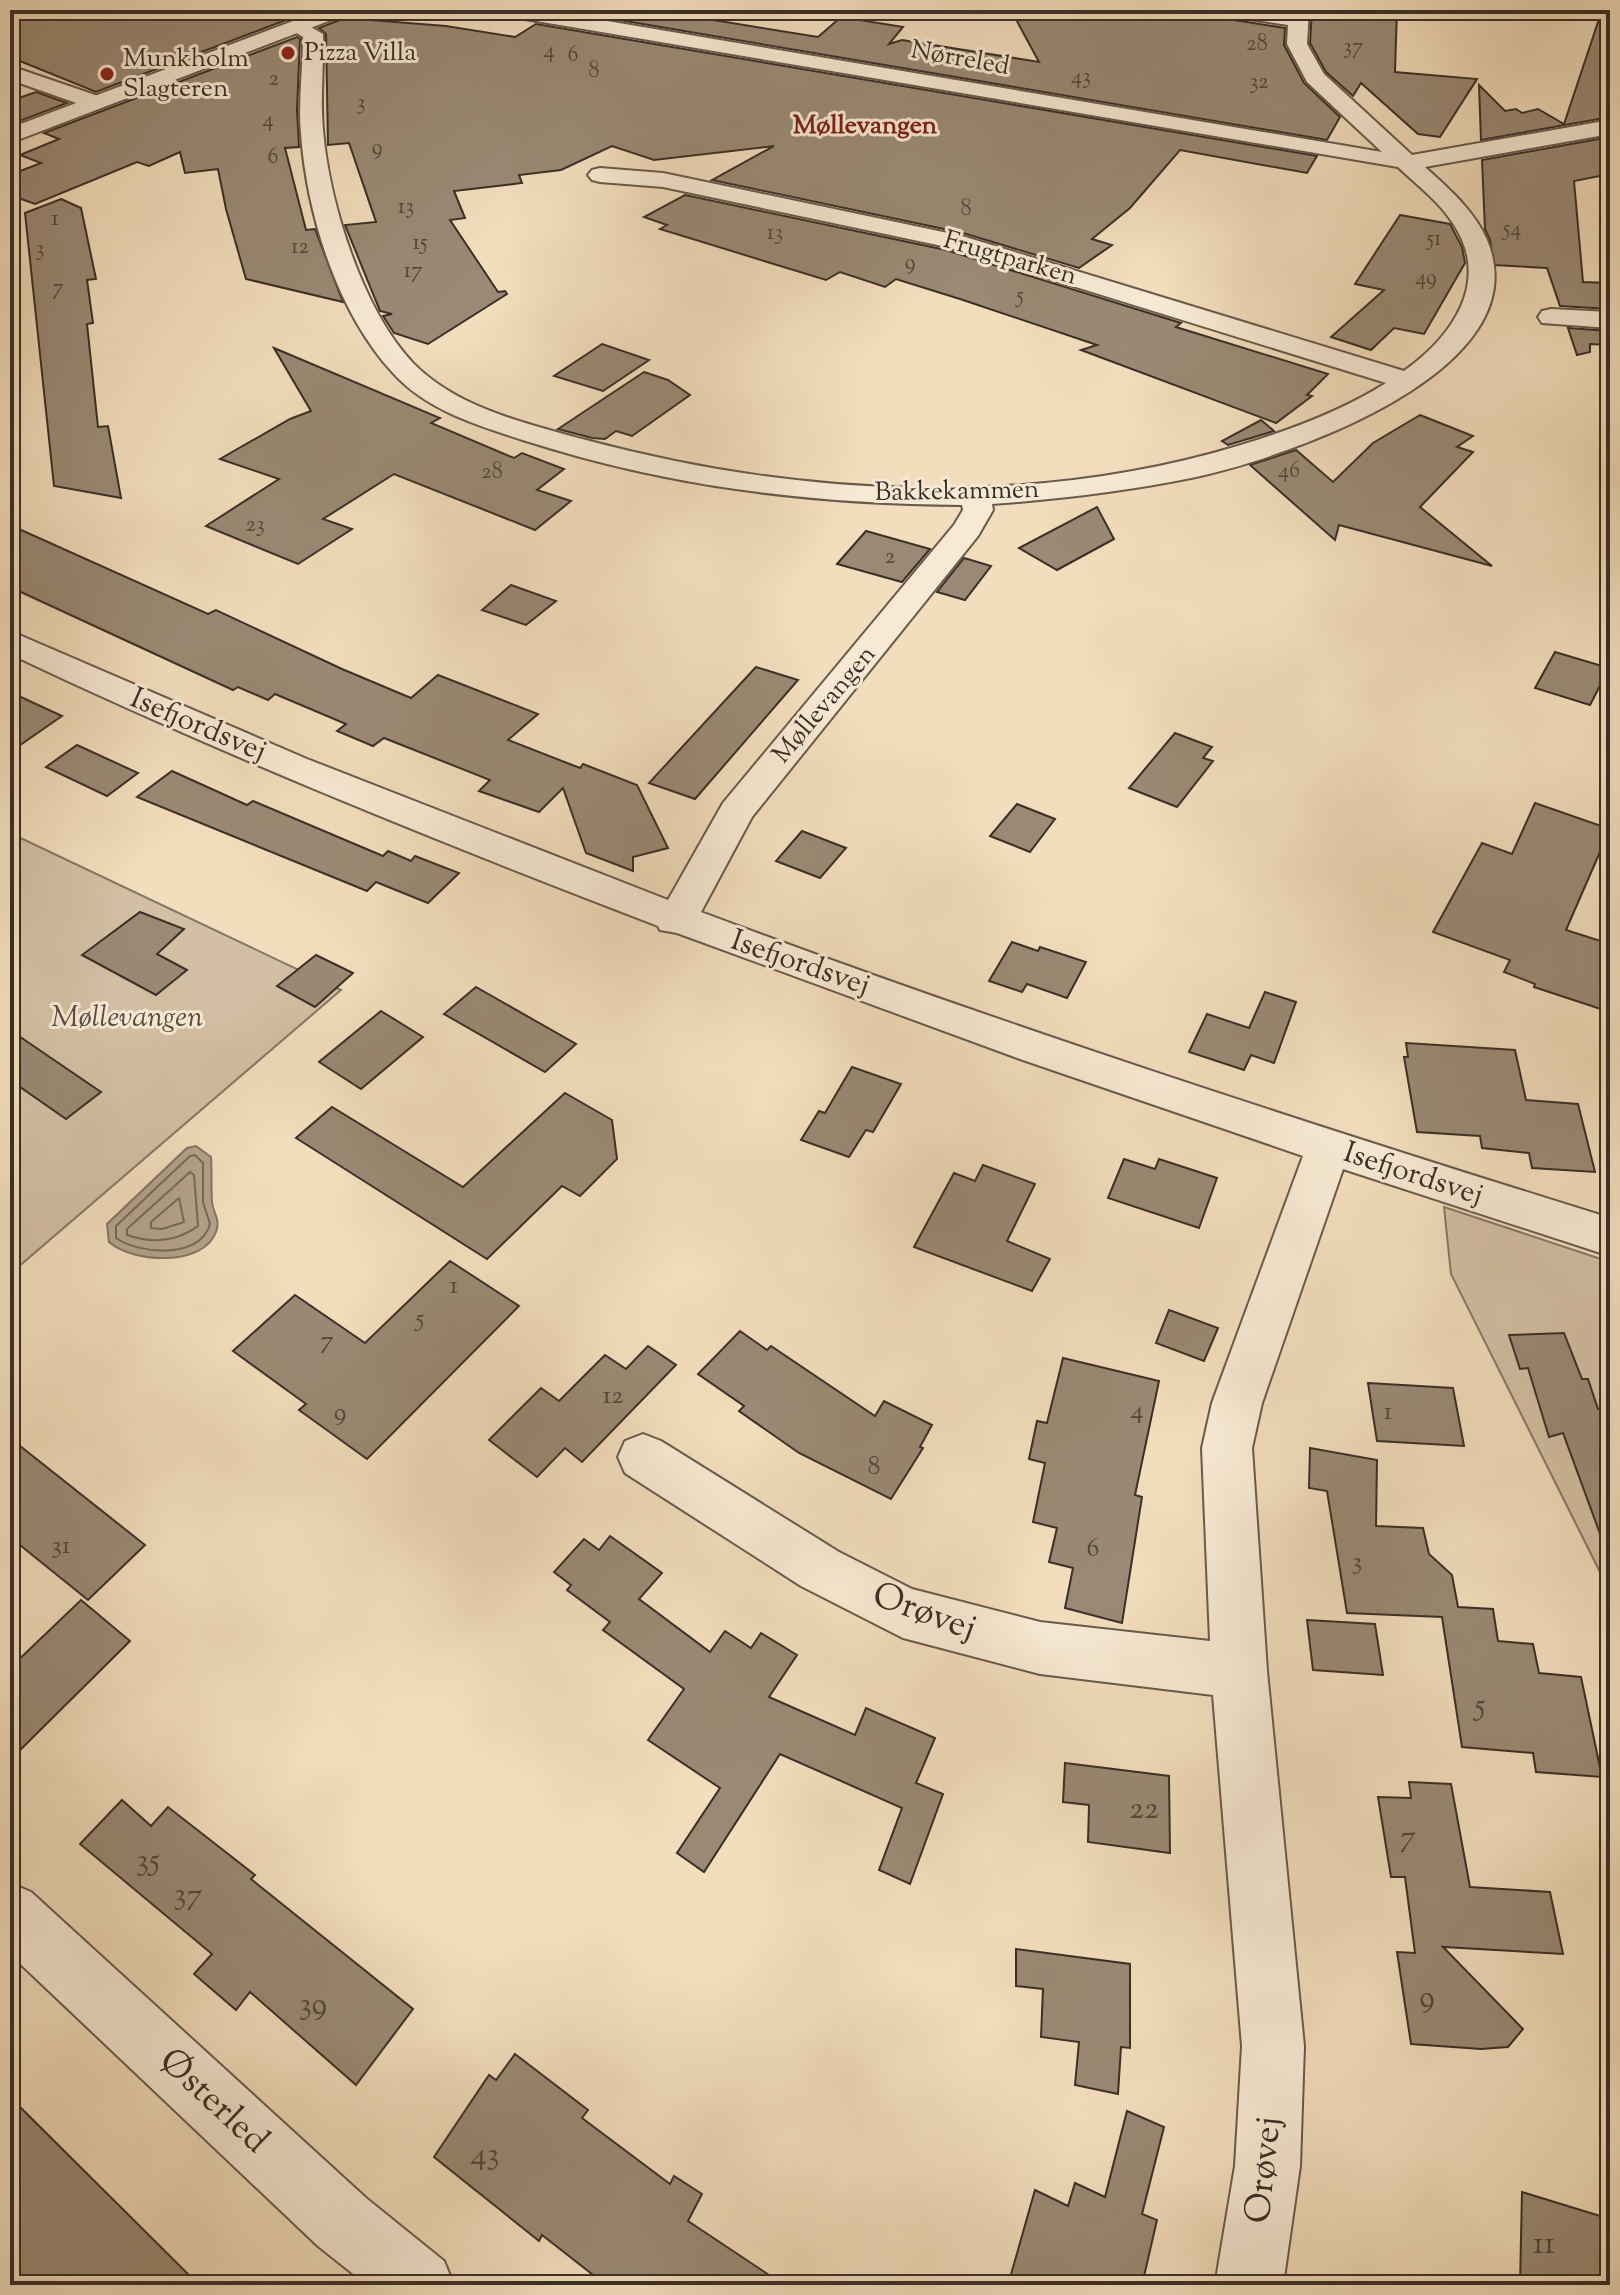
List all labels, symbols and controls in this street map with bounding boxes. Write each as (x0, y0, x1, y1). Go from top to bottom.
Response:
house number: 28 (1246, 29, 1268, 61)
street label: Nørreled (908, 32, 1013, 86)
house number: 37 (1343, 32, 1363, 64)
place label: Pizza Villa (304, 35, 416, 72)
house number: 4 (543, 36, 555, 68)
house number: 6 (568, 40, 578, 72)
place label: Munkholm Slagteren (123, 41, 249, 108)
marker: Pizza Villa (279, 44, 297, 62)
house number: 8 (588, 56, 600, 88)
house number: 43 (1071, 62, 1091, 94)
house number: 2 (269, 64, 279, 96)
marker: Munkholm Slagteren (98, 65, 116, 83)
house number: 32 (1249, 67, 1269, 99)
house number: 3 (357, 88, 365, 120)
house number: 4 (262, 105, 274, 137)
district label: Møllevangen (793, 108, 938, 145)
house number: 9 (372, 133, 382, 165)
house number: 6 (268, 142, 278, 174)
house number: 13 (398, 192, 414, 224)
house number: 8 (960, 194, 972, 226)
house number: 1 (51, 204, 59, 236)
house number: 54 (1501, 214, 1521, 246)
house number: 13 (767, 218, 783, 250)
street label: Frugtparken (939, 222, 1081, 296)
house number: 51 (1424, 224, 1442, 256)
house number: 15 (412, 228, 428, 260)
house number: 12 (291, 232, 309, 264)
house number: 3 (36, 234, 44, 266)
house number: 9 (905, 248, 915, 280)
house number: 17 (404, 256, 422, 288)
house number: 49 (1415, 263, 1437, 295)
house number: 7 (52, 273, 64, 305)
house number: 5 (1014, 281, 1024, 313)
house number: 46 (1278, 456, 1300, 488)
house number: 28 (481, 457, 503, 489)
street label: Bakkekammen (874, 472, 1040, 512)
house number: 23 (245, 510, 265, 542)
house number: 2 (885, 542, 895, 574)
street label: Møllevangen (764, 638, 886, 772)
street label: Isefjordsvej (123, 678, 273, 774)
street label: Isefjordsvej (725, 920, 875, 1008)
park label: Møllevangen (51, 997, 203, 1040)
street label: Isefjordsvej (1338, 1132, 1488, 1218)
house number: 1 (450, 1268, 459, 1305)
house number: 5 (414, 1301, 425, 1338)
house number: 7 (320, 1323, 334, 1360)
house number: 12 (602, 1378, 624, 1415)
house number: 4 (1130, 1393, 1144, 1430)
house number: 1 (1384, 1394, 1393, 1431)
house number: 9 (334, 1395, 346, 1432)
house number: 8 (867, 1449, 881, 1486)
house number: 31 (51, 1528, 71, 1565)
house number: 6 (1087, 1531, 1099, 1568)
house number: 3 (1352, 1544, 1362, 1581)
street label: Orøvej (865, 1570, 983, 1656)
house number: 5 (1473, 1684, 1486, 1730)
house number: 22 (1129, 1787, 1159, 1833)
house number: 7 (1400, 1815, 1416, 1861)
house number: 35 (136, 1839, 160, 1885)
house number: 37 (174, 1873, 202, 1919)
house number: 9 (1419, 1976, 1435, 2022)
house number: 39 (299, 1983, 327, 2029)
street label: Østerled (146, 2037, 280, 2167)
street label: Orøvej (1234, 2114, 1296, 2226)
house number: 43 (470, 2133, 500, 2179)
house number: 11 (1533, 2222, 1555, 2268)

